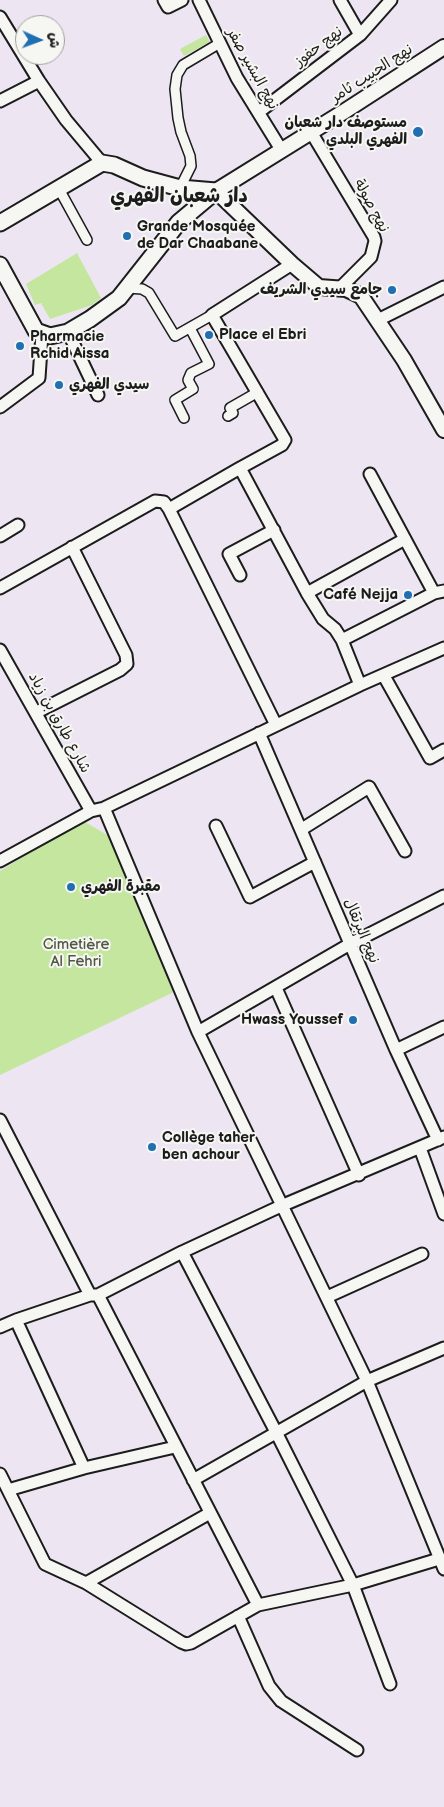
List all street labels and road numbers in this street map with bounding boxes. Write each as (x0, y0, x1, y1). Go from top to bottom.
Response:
street label: نهج حفوز (291, 23, 347, 71)
street label: نهج البشير صفر (222, 25, 282, 113)
street label: نهج الحبيب ثامر (327, 41, 417, 107)
street label: نهج صولة (349, 176, 393, 236)
street label: شارع طارق بن زياد (24, 670, 94, 776)
street label: نهج البرتقال (339, 896, 383, 966)

